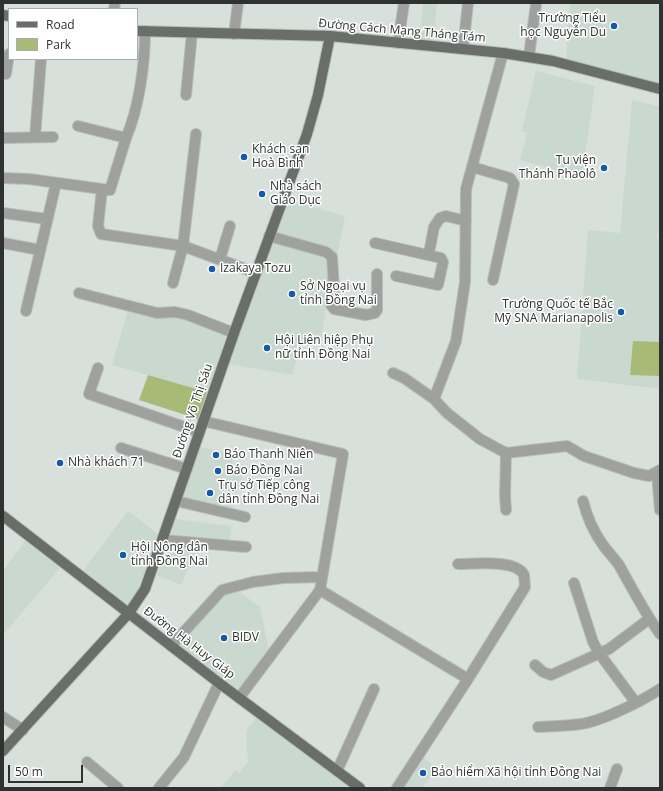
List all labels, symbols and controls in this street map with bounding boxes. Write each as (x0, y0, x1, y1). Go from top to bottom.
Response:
legend (8, 8, 138, 60)
place label: Trường Tiểu học Nguyễn Du (520, 12, 606, 40)
text: Road (46, 16, 75, 33)
street label: Đường Cách Mạng Tháng Tám (318, 17, 486, 45)
marker: Trường Tiểu học Nguyễn Du (609, 21, 619, 31)
text: Park (46, 36, 71, 53)
place label: Khách sạn Hoà Bình (252, 143, 309, 171)
marker: Khách sạn Hoà Bình (239, 152, 249, 162)
place label: Tu viện Thánh Phaolô (519, 154, 596, 182)
marker: Tu viện Thánh Phaolô (599, 163, 609, 173)
place label: Nhà sách Giáo Dục (270, 180, 322, 208)
marker: Nhà sách Giáo Dục (257, 189, 267, 199)
place label: Izakaya Tozu (220, 262, 291, 276)
marker: Izakaya Tozu (207, 264, 217, 274)
place label: Sở Ngoại vụ tỉnh Đồng Nai (300, 280, 377, 308)
marker: Sở Ngoại vụ tỉnh Đồng Nai (287, 289, 297, 299)
place label: Trường Quốc tế Bắc Mỹ SNA Marianapolis (494, 298, 613, 326)
marker: Trường Quốc tế Bắc Mỹ SNA Marianapolis (616, 307, 626, 317)
place label: Hội Liên hiệp Phụ nữ tỉnh Đồng Nai (275, 334, 373, 362)
marker: Hội Liên hiệp Phụ nữ tỉnh Đồng Nai (262, 343, 272, 353)
street label: Đường Võ Thị Sáu (170, 362, 216, 460)
place label: Báo Thanh Niên (224, 448, 313, 462)
marker: Báo Thanh Niên (211, 450, 221, 460)
place label: Nhà khách 71 (68, 456, 144, 470)
marker: Nhà khách 71 (55, 458, 65, 468)
place label: Báo Đồng Nai (226, 464, 302, 478)
marker: Báo Đồng Nai (213, 466, 223, 476)
place label: Trụ sở Tiếp công dân tỉnh Đồng Nai (218, 479, 319, 507)
marker: Trụ sở Tiếp công dân tỉnh Đồng Nai (205, 488, 215, 498)
place label: Hội Nông dân tỉnh Đồng Nai (131, 541, 208, 569)
marker: Hội Nông dân tỉnh Đồng Nai (118, 550, 128, 560)
street label: Đường Hà Huy Giáp (140, 604, 238, 682)
place label: BIDV (232, 631, 259, 645)
marker: BIDV (219, 633, 229, 643)
scale bar (10, 757, 85, 783)
text: 50 m (15, 763, 43, 780)
place label: Bảo hiểm Xã hội tỉnh Đồng Nai (431, 766, 601, 780)
marker: Bảo hiểm Xã hội tỉnh Đồng Nai (418, 768, 428, 778)

